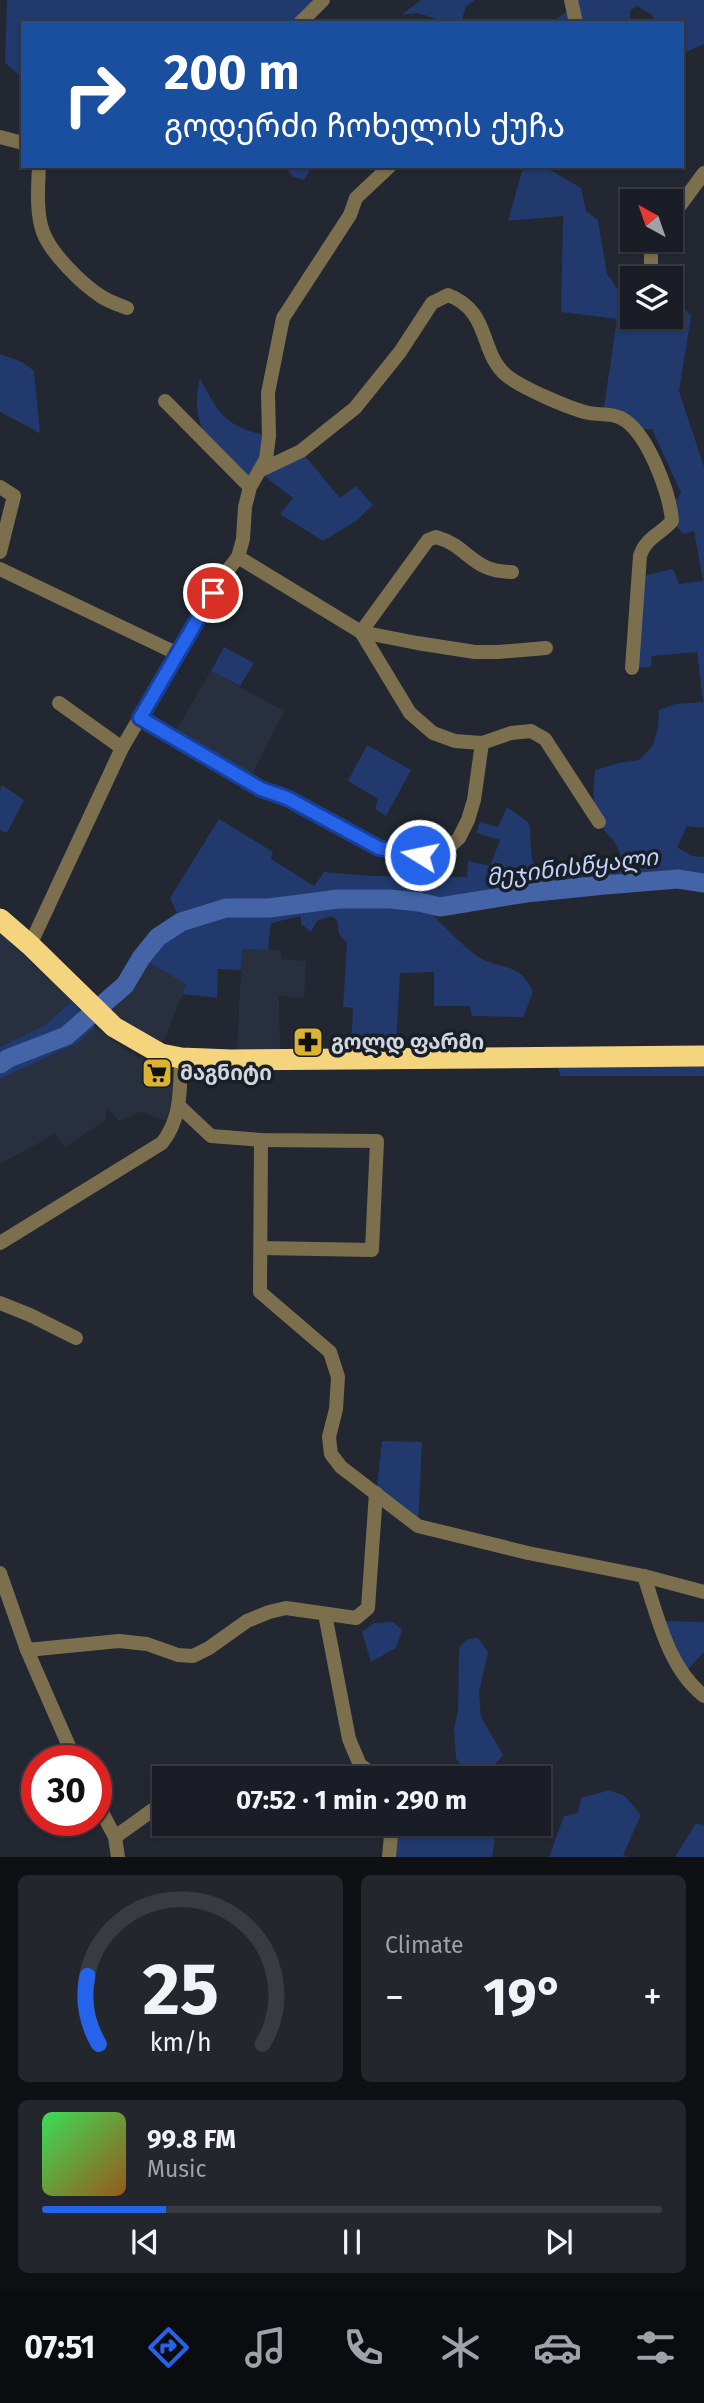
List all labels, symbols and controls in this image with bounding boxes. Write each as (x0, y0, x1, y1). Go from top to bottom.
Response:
text: 200 m (164, 43, 300, 102)
icon: right (49, 49, 140, 140)
text: გოდერძი ჩოხელის ქუჩა (164, 107, 565, 145)
north arrow (620, 189, 682, 252)
map controls (620, 189, 683, 329)
button: layers (620, 266, 683, 329)
pin (183, 563, 243, 623)
icon: arrive (194, 574, 232, 612)
position arrow (383, 818, 457, 892)
water label: მეჯინისწყალი (485, 842, 660, 891)
pharmacy icon: გოლდ ფარმი (291, 1025, 325, 1059)
place label: გოლდ ფარმი (331, 1029, 484, 1055)
supermarket icon: მაგნიტი (140, 1056, 174, 1090)
place label: მაგნიტი (180, 1060, 272, 1086)
speed limit sign: 30 (21, 1745, 112, 1836)
text: 07:52 · 1 min · 290 m (236, 1785, 467, 1816)
text: Climate (385, 1931, 464, 1959)
text: 25 (142, 1947, 219, 2034)
text: 19° (483, 1966, 564, 2029)
text: − (385, 1974, 404, 2020)
text: + (643, 1974, 662, 2020)
text: km/h (150, 2028, 211, 2058)
text: 99.8 FM (147, 2124, 236, 2155)
text: Music (147, 2155, 207, 2183)
icon: previous (126, 2223, 164, 2261)
icon: pause (333, 2223, 371, 2261)
icon: next (540, 2223, 578, 2261)
icon: directions (144, 2323, 193, 2372)
icon: music (241, 2323, 290, 2372)
icon: phone (339, 2323, 388, 2372)
icon: climate (436, 2323, 485, 2372)
icon: car (533, 2323, 582, 2372)
icon: filters (631, 2323, 680, 2372)
text: 07:51 (24, 2328, 95, 2366)

